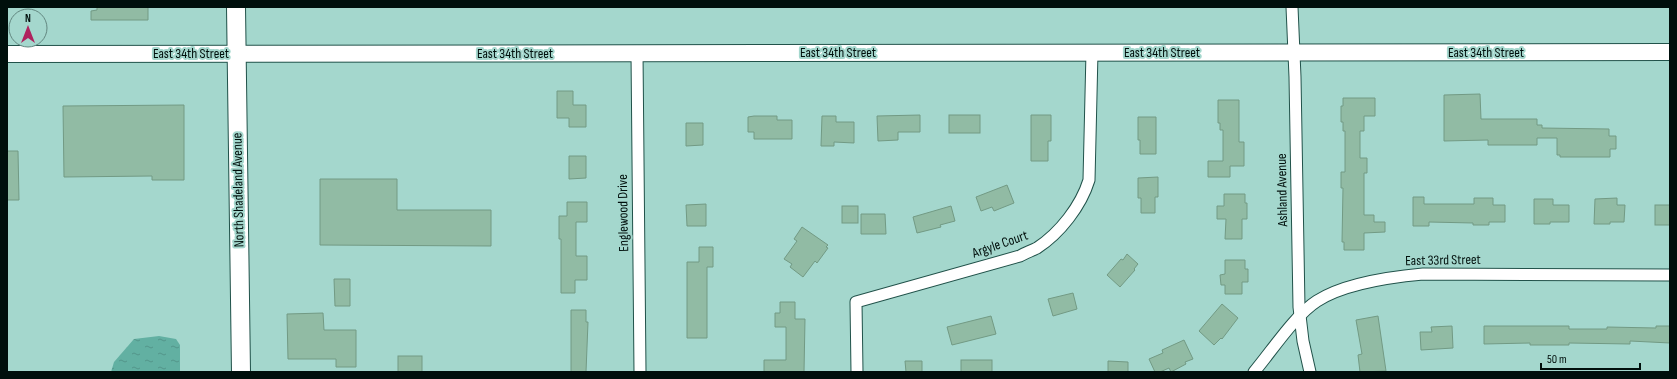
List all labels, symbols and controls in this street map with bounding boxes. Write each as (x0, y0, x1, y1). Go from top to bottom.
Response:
north arrow (8, 8, 48, 48)
text: N (25, 12, 31, 25)
street label: East 34th Street (800, 44, 876, 61)
street label: East 34th Street (1124, 44, 1200, 61)
street label: East 34th Street (1448, 44, 1524, 61)
street label: East 34th Street (153, 45, 229, 62)
street label: East 34th Street (477, 45, 553, 62)
street label: North Shadeland Avenue (228, 132, 248, 248)
street label: Ashland Avenue (1273, 153, 1291, 228)
street label: Englewood Drive (614, 174, 632, 252)
street label: Argyle Court (969, 227, 1030, 262)
street label: East 33rd Street (1405, 251, 1481, 269)
scale bar (1541, 345, 1640, 371)
text: 50 m (1547, 352, 1567, 367)

